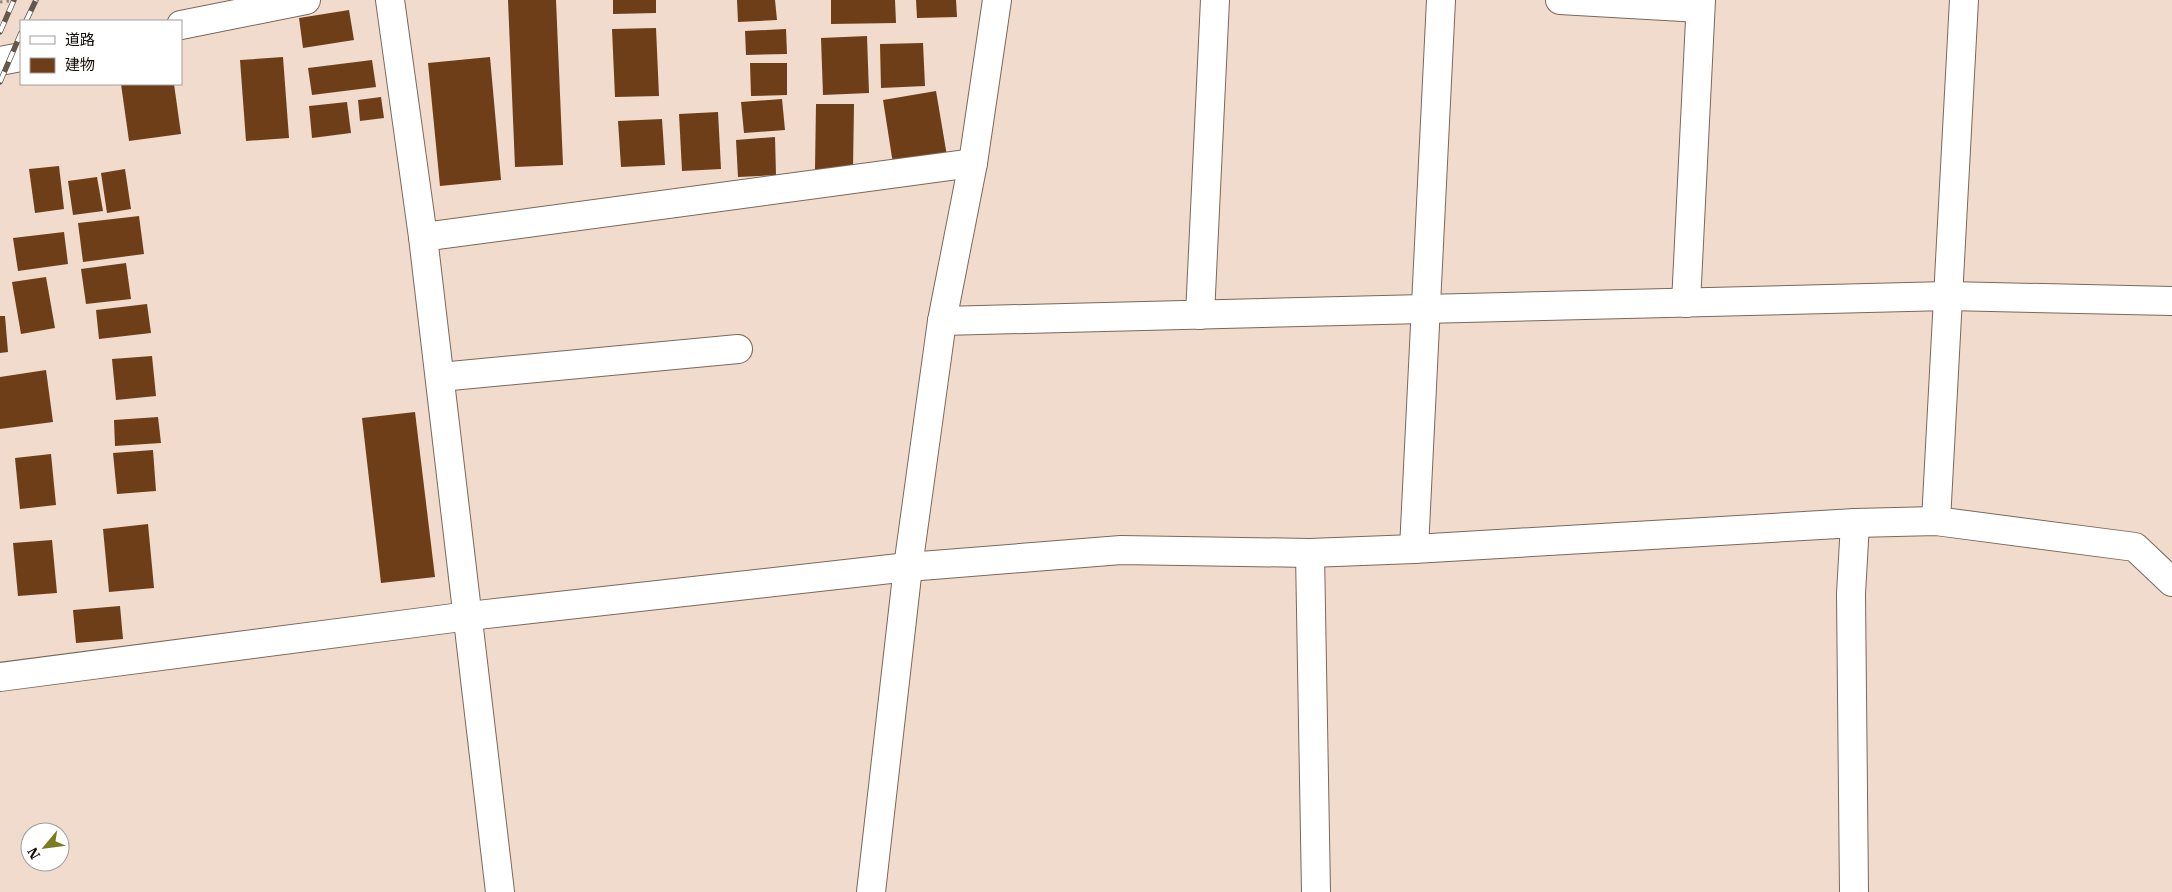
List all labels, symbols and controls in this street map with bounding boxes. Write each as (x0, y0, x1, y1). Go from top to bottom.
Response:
legend (20, 20, 182, 85)
text: 道路 (65, 30, 95, 49)
text: 建物 (65, 55, 95, 74)
north arrow (20, 822, 70, 872)
text: N (23, 844, 44, 863)

